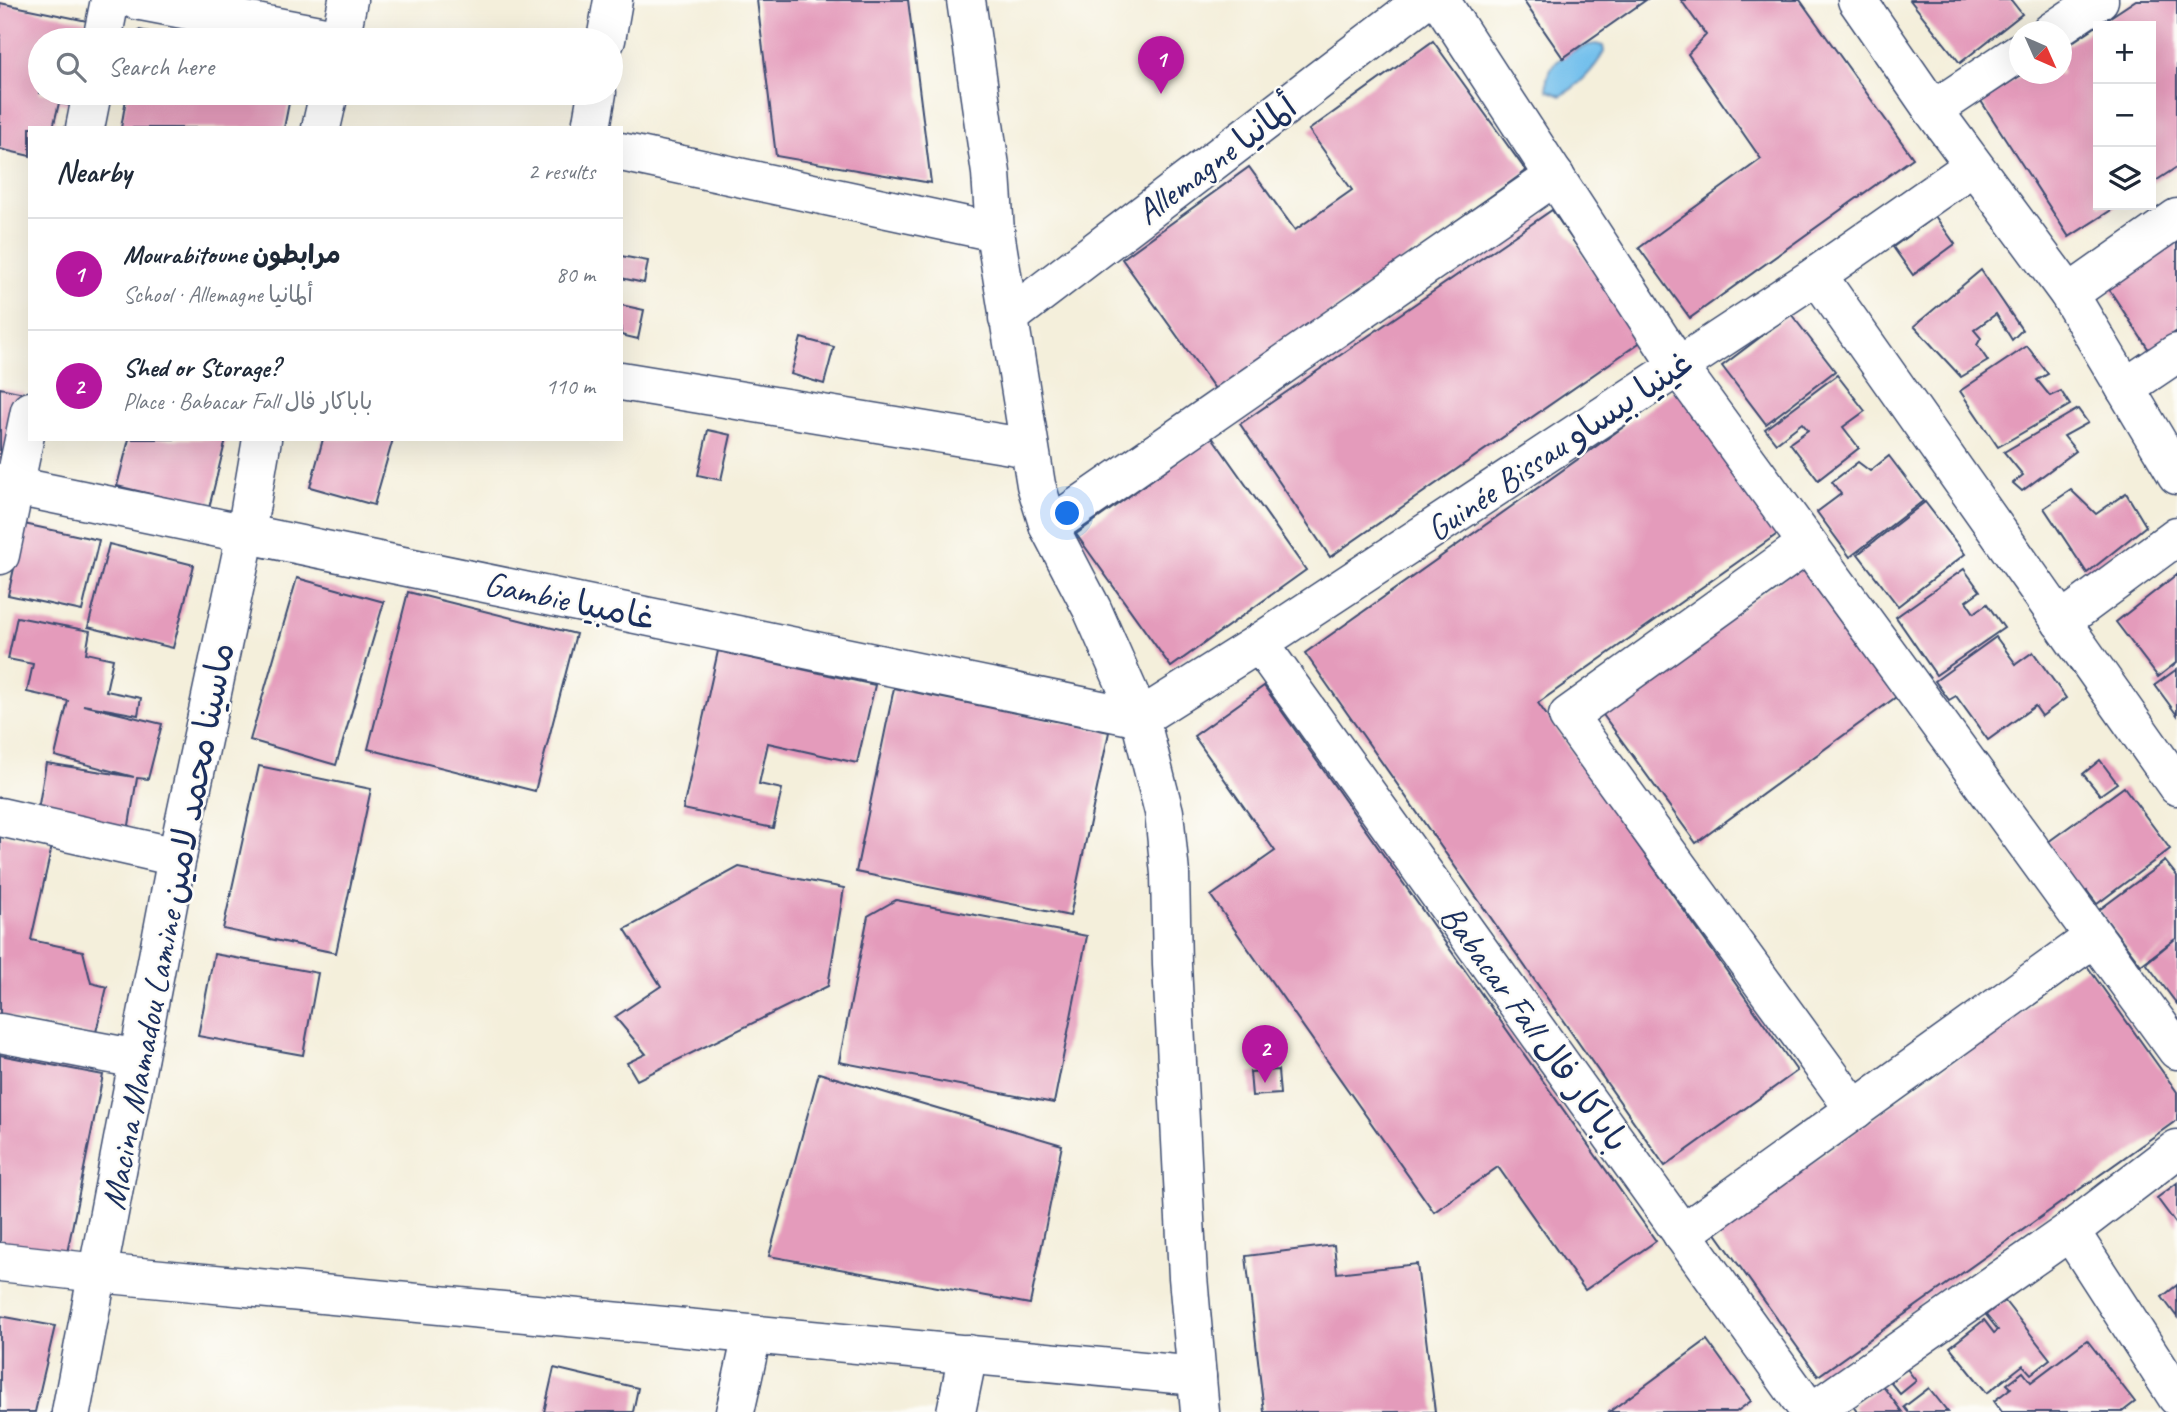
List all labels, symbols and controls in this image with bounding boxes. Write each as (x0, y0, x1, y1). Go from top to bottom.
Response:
north arrow (2009, 21, 2072, 84)
map controls (2093, 21, 2156, 210)
button: + (2093, 21, 2156, 84)
search box (28, 28, 623, 105)
pin: 1 (1138, 36, 1184, 94)
icon: search (52, 48, 90, 86)
text: Search here (108, 50, 214, 83)
street label: Allemagne ألمانيا (1127, 84, 1306, 235)
button: − (2093, 84, 2156, 147)
button: layers (2093, 147, 2156, 210)
text: Nearby (56, 153, 132, 191)
text: 2 results (528, 157, 595, 186)
text: Mourabitoune مرابطون (123, 238, 341, 271)
text: 1 (74, 260, 84, 289)
text: 80 m (556, 260, 595, 289)
text: School · Allemagne ألمانيا (123, 280, 313, 309)
street label: Guinée Bissau غينيا بيساو (1417, 340, 1701, 551)
text: Shed or Storage? (123, 351, 279, 384)
text: 2 (74, 372, 84, 401)
text: 110 m (546, 372, 595, 401)
text: Place · Babacar Fall باباكار فال (123, 387, 372, 416)
your location (1050, 496, 1084, 530)
street label: Gambie غامبيا (481, 560, 659, 641)
street label: Macina Mamadou Lamine ماسينا محمد لامين (90, 639, 245, 1213)
street label: Babacar Fall باباكار فال (1430, 896, 1639, 1161)
pin: 2 (1242, 1025, 1288, 1083)

